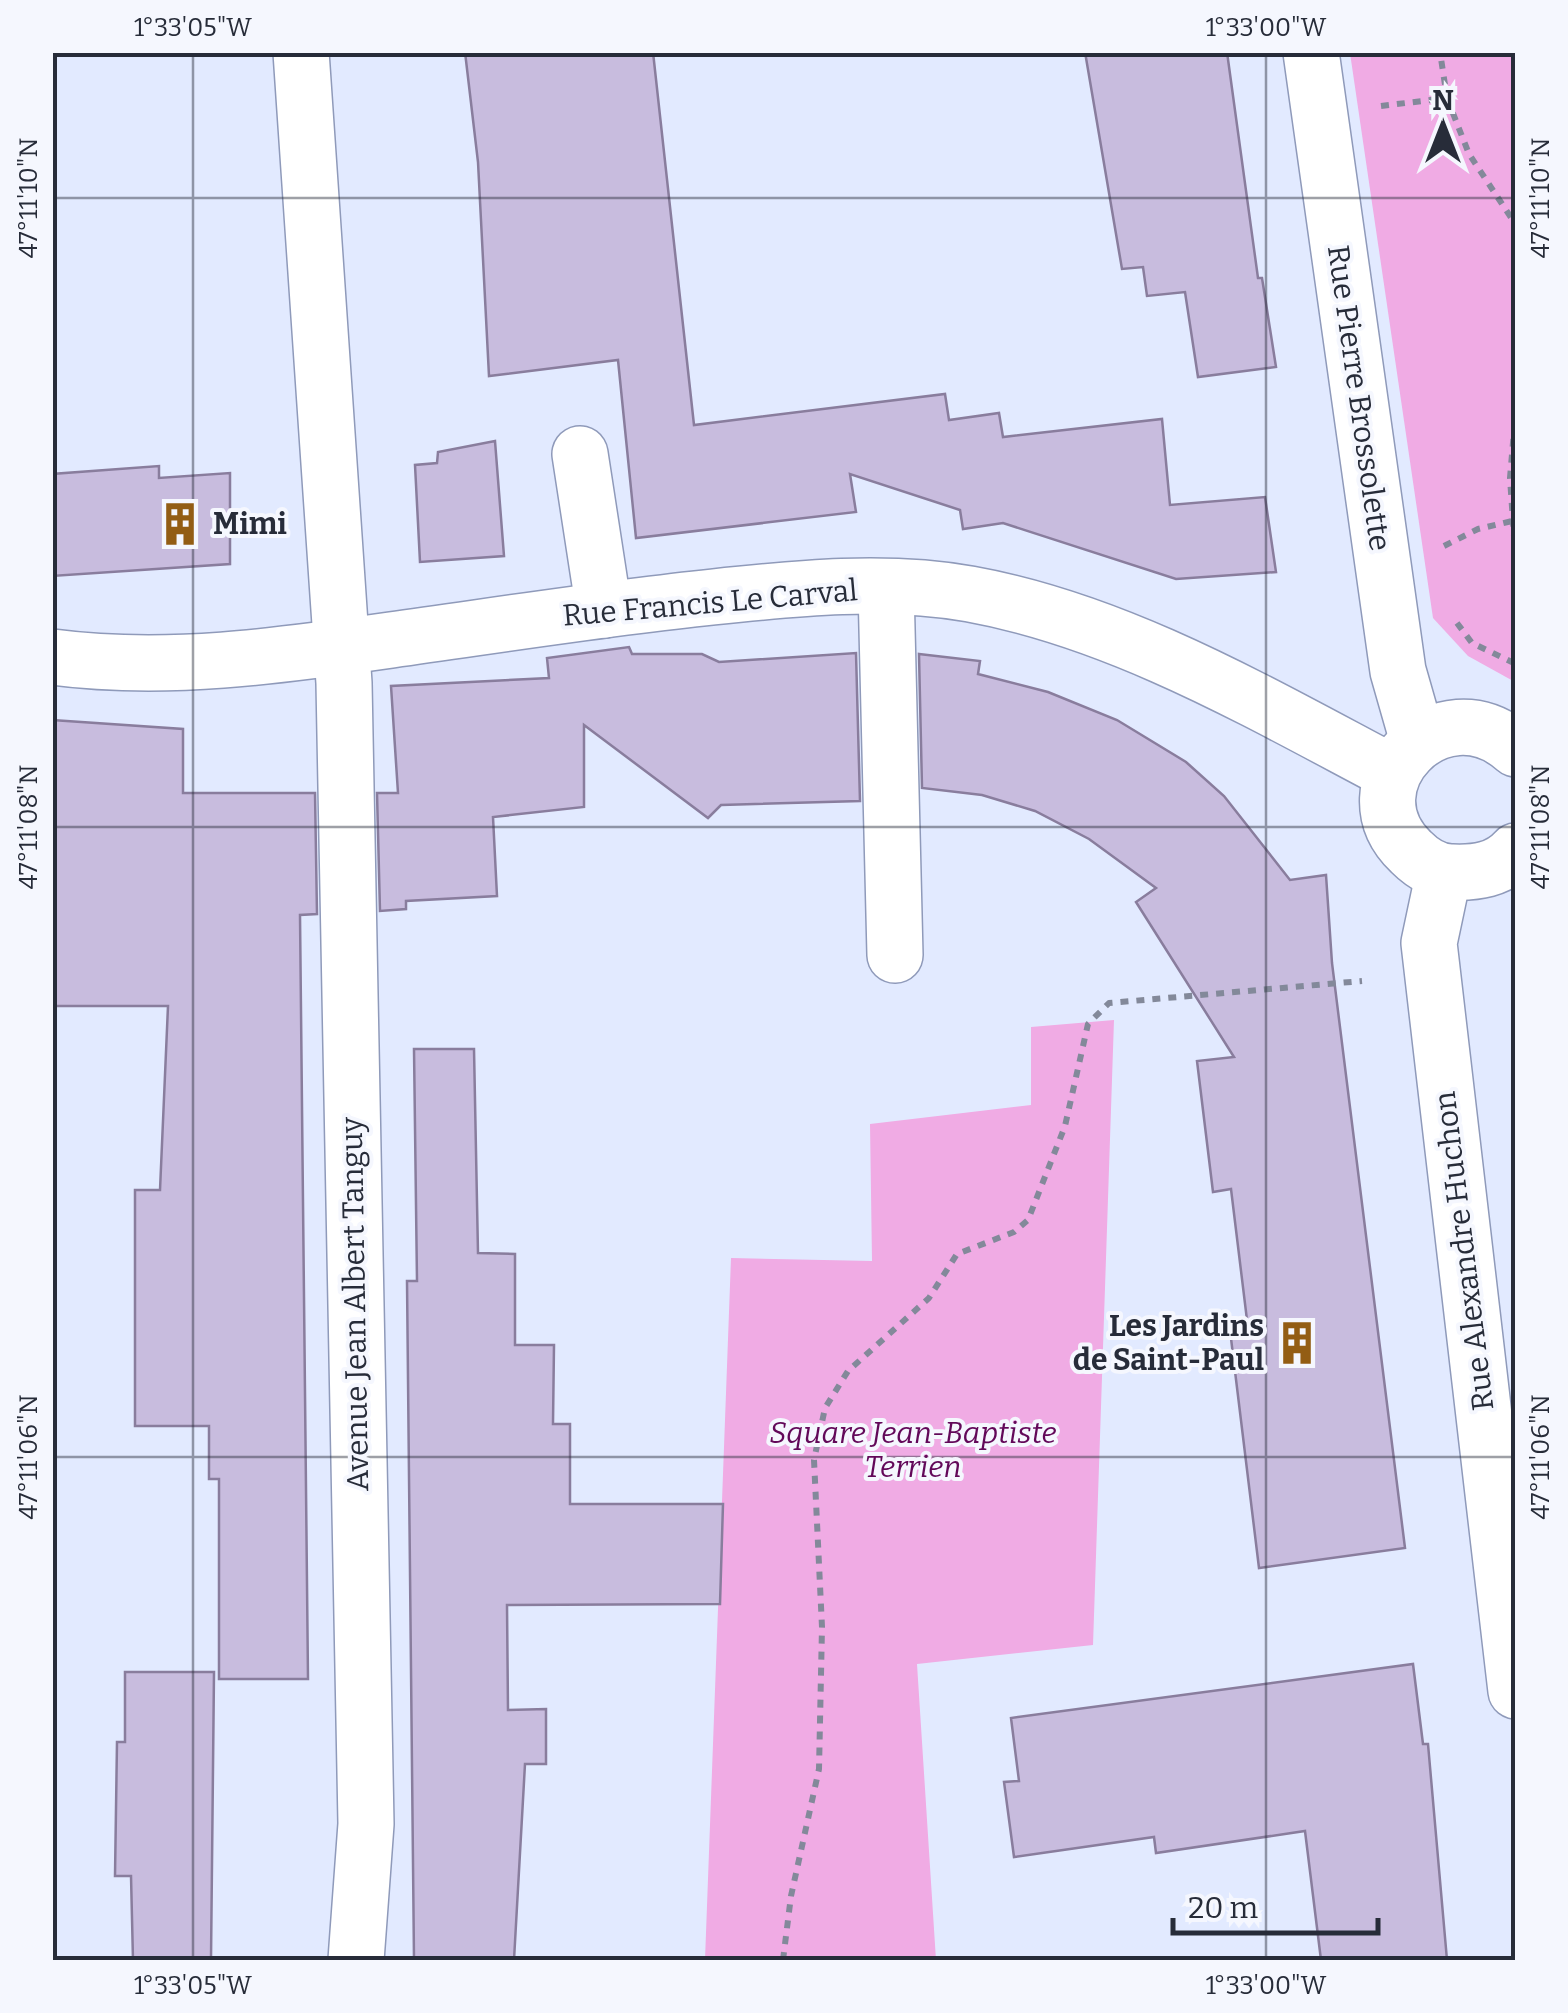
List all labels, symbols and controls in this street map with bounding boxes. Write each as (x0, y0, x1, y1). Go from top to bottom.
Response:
text: 1°33'05"W (134, 13, 252, 43)
text: 1°33'00"W (1206, 13, 1327, 43)
north arrow (1393, 75, 1493, 175)
text: N (1432, 84, 1454, 117)
text: 47°11'10"N (14, 138, 44, 258)
text: 47°11'10"N (1526, 138, 1556, 258)
street label: Rue Pierre Brossolette (1320, 243, 1398, 553)
building icon: Mimi (156, 500, 204, 548)
place label: Mimi (213, 506, 287, 542)
street label: Rue Francis Le Carval (561, 572, 859, 634)
text: 47°11'08"N (14, 765, 44, 889)
text: 47°11'08"N (1526, 765, 1556, 889)
street label: Rue Alexandre Huchon (1427, 1089, 1501, 1413)
street label: Avenue Jean Albert Tanguy (334, 1117, 376, 1491)
place label: Les Jardins de Saint-Paul (1073, 1308, 1264, 1378)
building icon: Les Jardins de Saint-Paul (1273, 1319, 1321, 1367)
text: 47°11'06"N (14, 1395, 44, 1519)
text: 47°11'06"N (1526, 1395, 1556, 1519)
park label: Square Jean-Baptiste Terrien (769, 1415, 1057, 1485)
scale bar (1173, 1873, 1378, 1935)
text: 20 m (1188, 1890, 1259, 1926)
text: 1°33'05"W (134, 1971, 252, 2001)
text: 1°33'00"W (1206, 1971, 1327, 2001)

